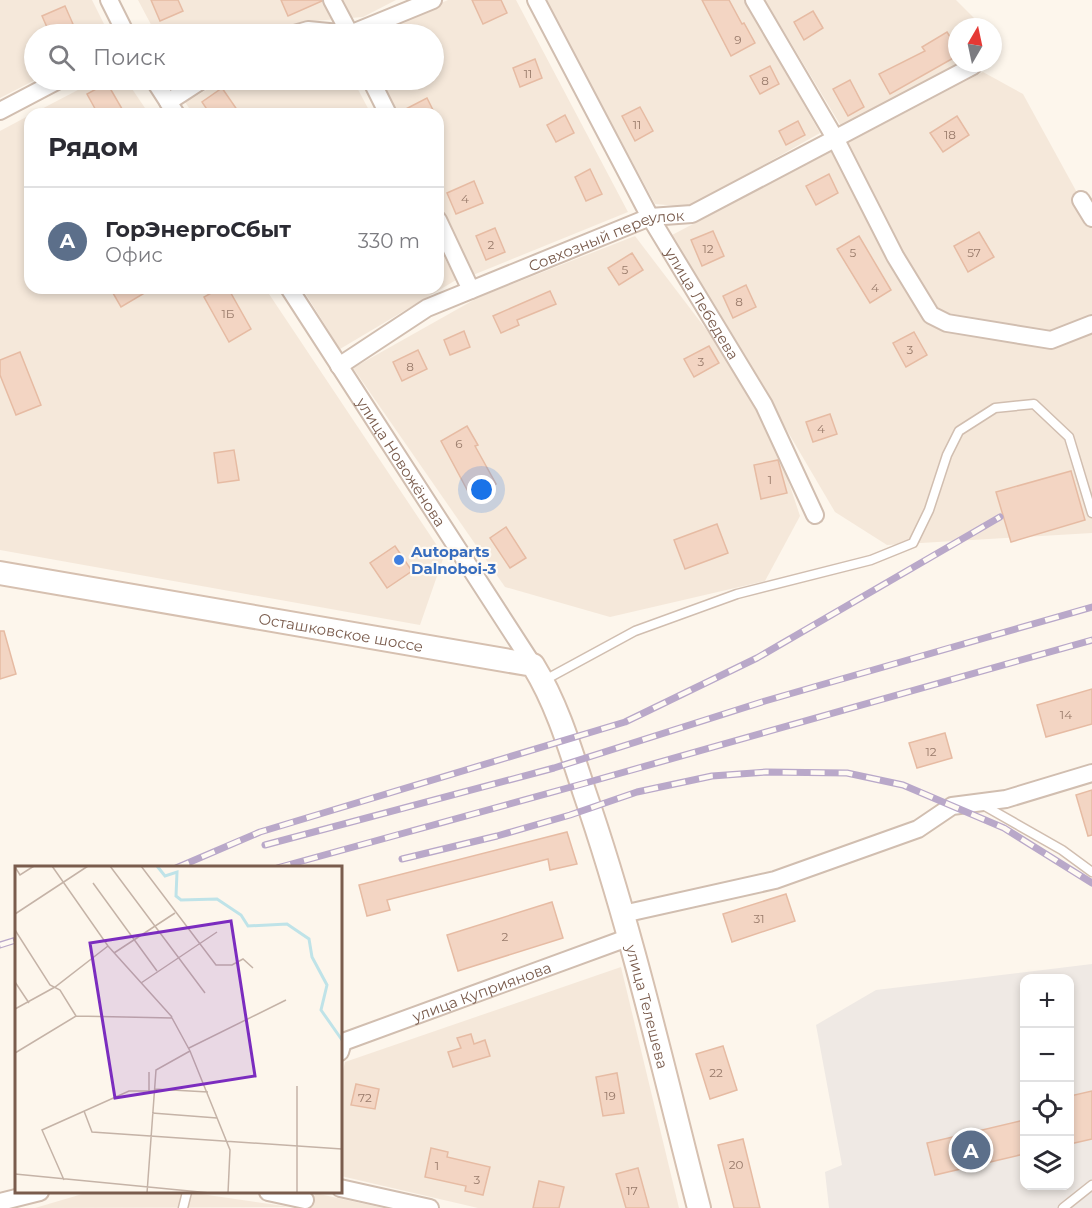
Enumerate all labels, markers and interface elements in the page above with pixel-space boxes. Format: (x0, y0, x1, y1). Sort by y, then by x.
north arrow (948, 18, 1002, 72)
search box (24, 24, 444, 90)
house number: 9 (734, 32, 742, 47)
icon: search (45, 41, 78, 74)
text: Поиск (93, 44, 165, 71)
house number: 11 (524, 66, 532, 81)
house number: 8 (761, 73, 769, 88)
house number: 11 (633, 117, 641, 132)
house number: 18 (944, 127, 956, 142)
text: Рядом (48, 131, 139, 163)
house number: 4 (461, 191, 469, 206)
street label: Совхозный переулок (525, 205, 685, 275)
text: ГорЭнергоСбыт (105, 216, 291, 243)
text: A (60, 229, 75, 253)
text: 330 m (358, 229, 420, 253)
house number: 2 (488, 237, 495, 252)
house number: 12 (702, 241, 714, 256)
text: Офис (105, 243, 163, 267)
street label: улица Лебедева (661, 243, 744, 363)
house number: 5 (850, 245, 857, 260)
house number: 57 (967, 245, 981, 260)
house number: 5 (622, 262, 629, 277)
house number: 4 (871, 280, 879, 295)
house number: 8 (735, 294, 743, 309)
house number: 1Б (221, 306, 235, 321)
house number: 3 (907, 342, 914, 357)
house number: 3 (698, 354, 705, 369)
house number: 8 (406, 359, 414, 374)
street label: улица Новожёнова (352, 393, 450, 530)
house number: 4 (817, 421, 825, 436)
house number: 6 (455, 436, 463, 451)
house number: 1 (768, 472, 772, 487)
your location (467, 475, 496, 504)
place label: Autoparts Dalnoboi-3 (410, 542, 497, 578)
marker: Autoparts Dalnoboi-3 (392, 553, 406, 567)
street label: Осташковское шоссе (257, 608, 425, 655)
house number: 14 (1060, 707, 1072, 722)
house number: 12 (925, 744, 937, 759)
inset map (15, 866, 342, 1193)
house number: 31 (753, 911, 765, 926)
house number: 2 (502, 929, 509, 944)
street label: улица Телешева (622, 941, 673, 1071)
street label: улица Куприянова (408, 957, 554, 1026)
map controls (1020, 974, 1074, 1190)
button: + (1020, 974, 1074, 1028)
button: − (1020, 1028, 1074, 1082)
house number: 22 (709, 1065, 723, 1080)
button: locate (1020, 1082, 1074, 1136)
house number: 19 (604, 1088, 616, 1103)
house number: 72 (358, 1090, 372, 1105)
pin: A (952, 1128, 990, 1172)
button: layers (1020, 1136, 1074, 1190)
house number: 20 (729, 1157, 743, 1172)
house number: 1 (435, 1158, 439, 1173)
house number: 3 (474, 1172, 481, 1187)
house number: 17 (626, 1183, 638, 1198)

